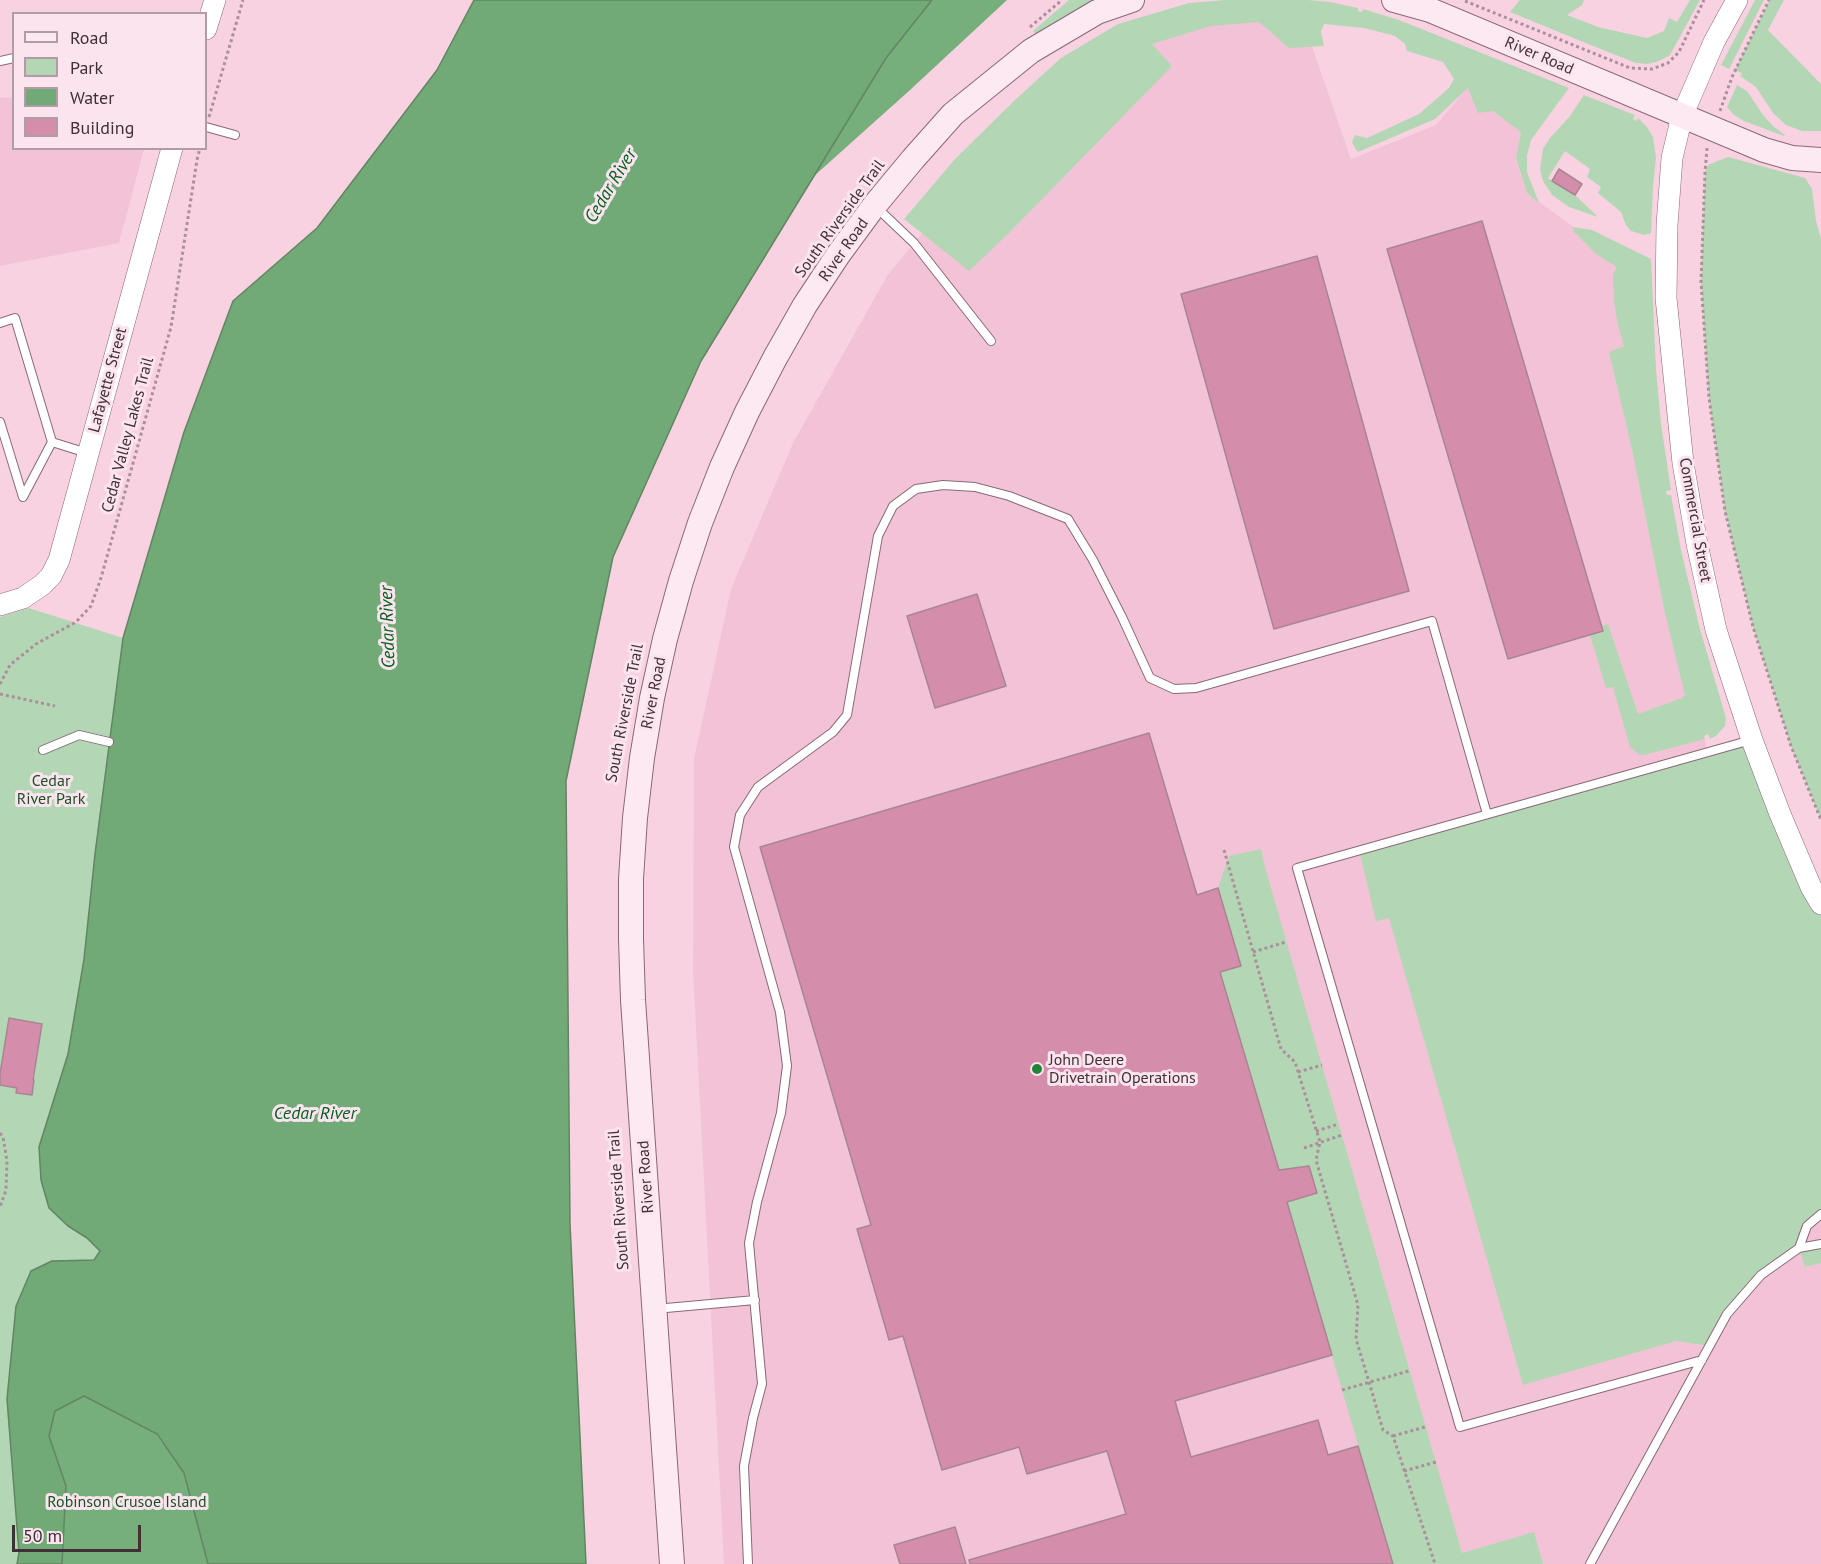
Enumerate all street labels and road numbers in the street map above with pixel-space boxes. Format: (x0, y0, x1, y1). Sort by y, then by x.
street label: River Road (1502, 33, 1576, 79)
street label: South Riverside Trail (791, 156, 889, 282)
street label: River Road (815, 215, 873, 285)
street label: Lafayette Street (85, 325, 131, 435)
street label: Cedar Valley Lakes Trail (98, 355, 158, 515)
street label: Commercial Street (1675, 456, 1715, 584)
street label: South Riverside Trail (602, 642, 648, 784)
street label: River Road (638, 655, 670, 731)
street label: South Riverside Trail (605, 1129, 633, 1271)
street label: River Road (634, 1140, 658, 1214)

